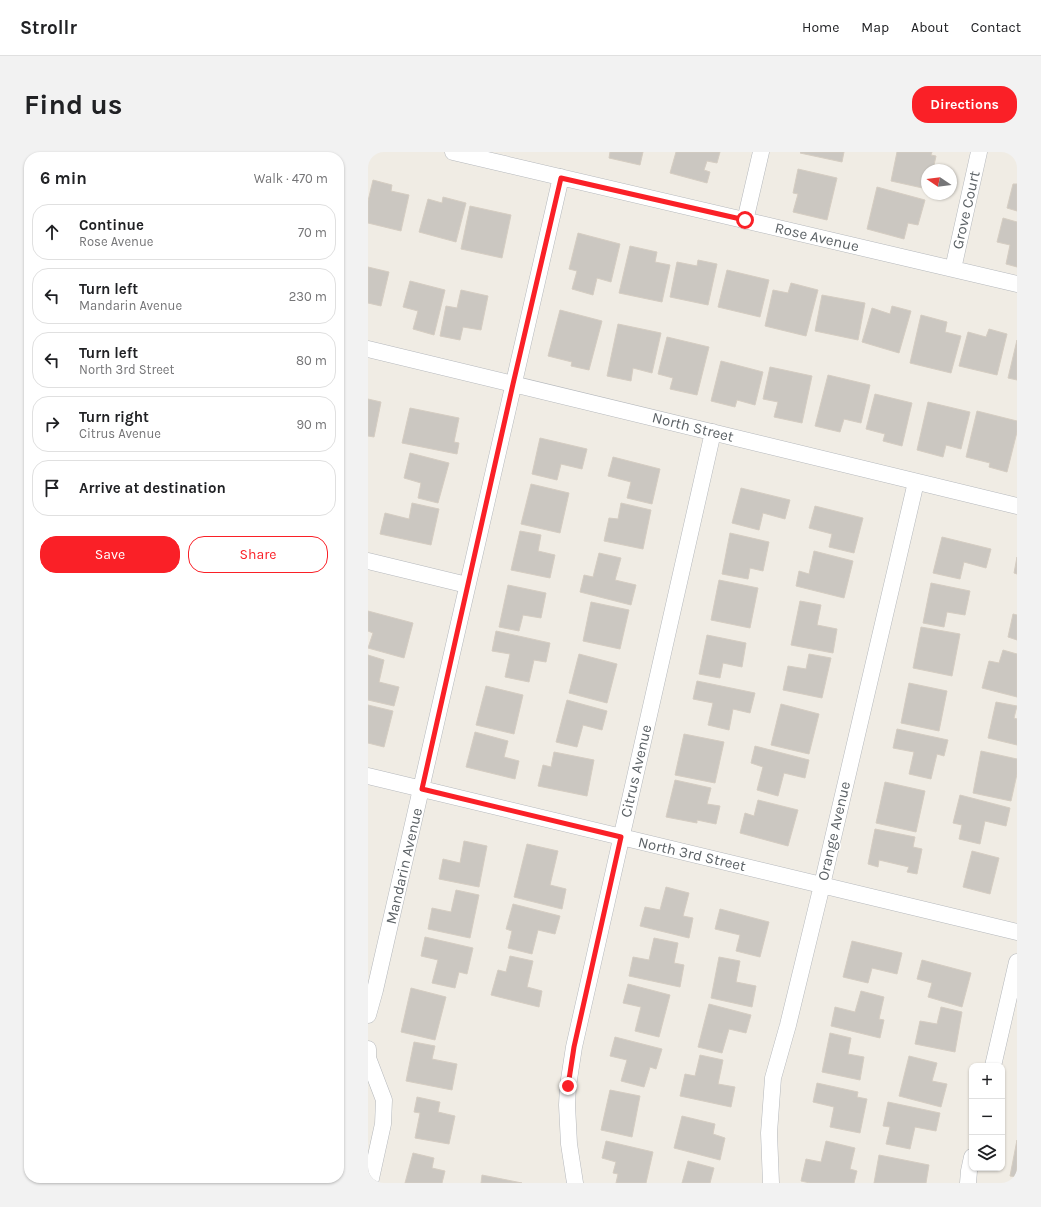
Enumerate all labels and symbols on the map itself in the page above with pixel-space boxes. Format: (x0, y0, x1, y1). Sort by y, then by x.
north arrow (921, 164, 957, 200)
street label: Grove Court (948, 169, 984, 251)
route start (736, 211, 754, 229)
street label: Rose Avenue (773, 219, 861, 255)
street label: North Street (650, 408, 736, 446)
street label: Citrus Avenue (617, 723, 655, 819)
street label: Orange Avenue (814, 780, 854, 882)
street label: Mandarin Avenue (382, 806, 426, 926)
street label: North 3rd Street (636, 833, 748, 875)
route end (559, 1077, 577, 1095)

